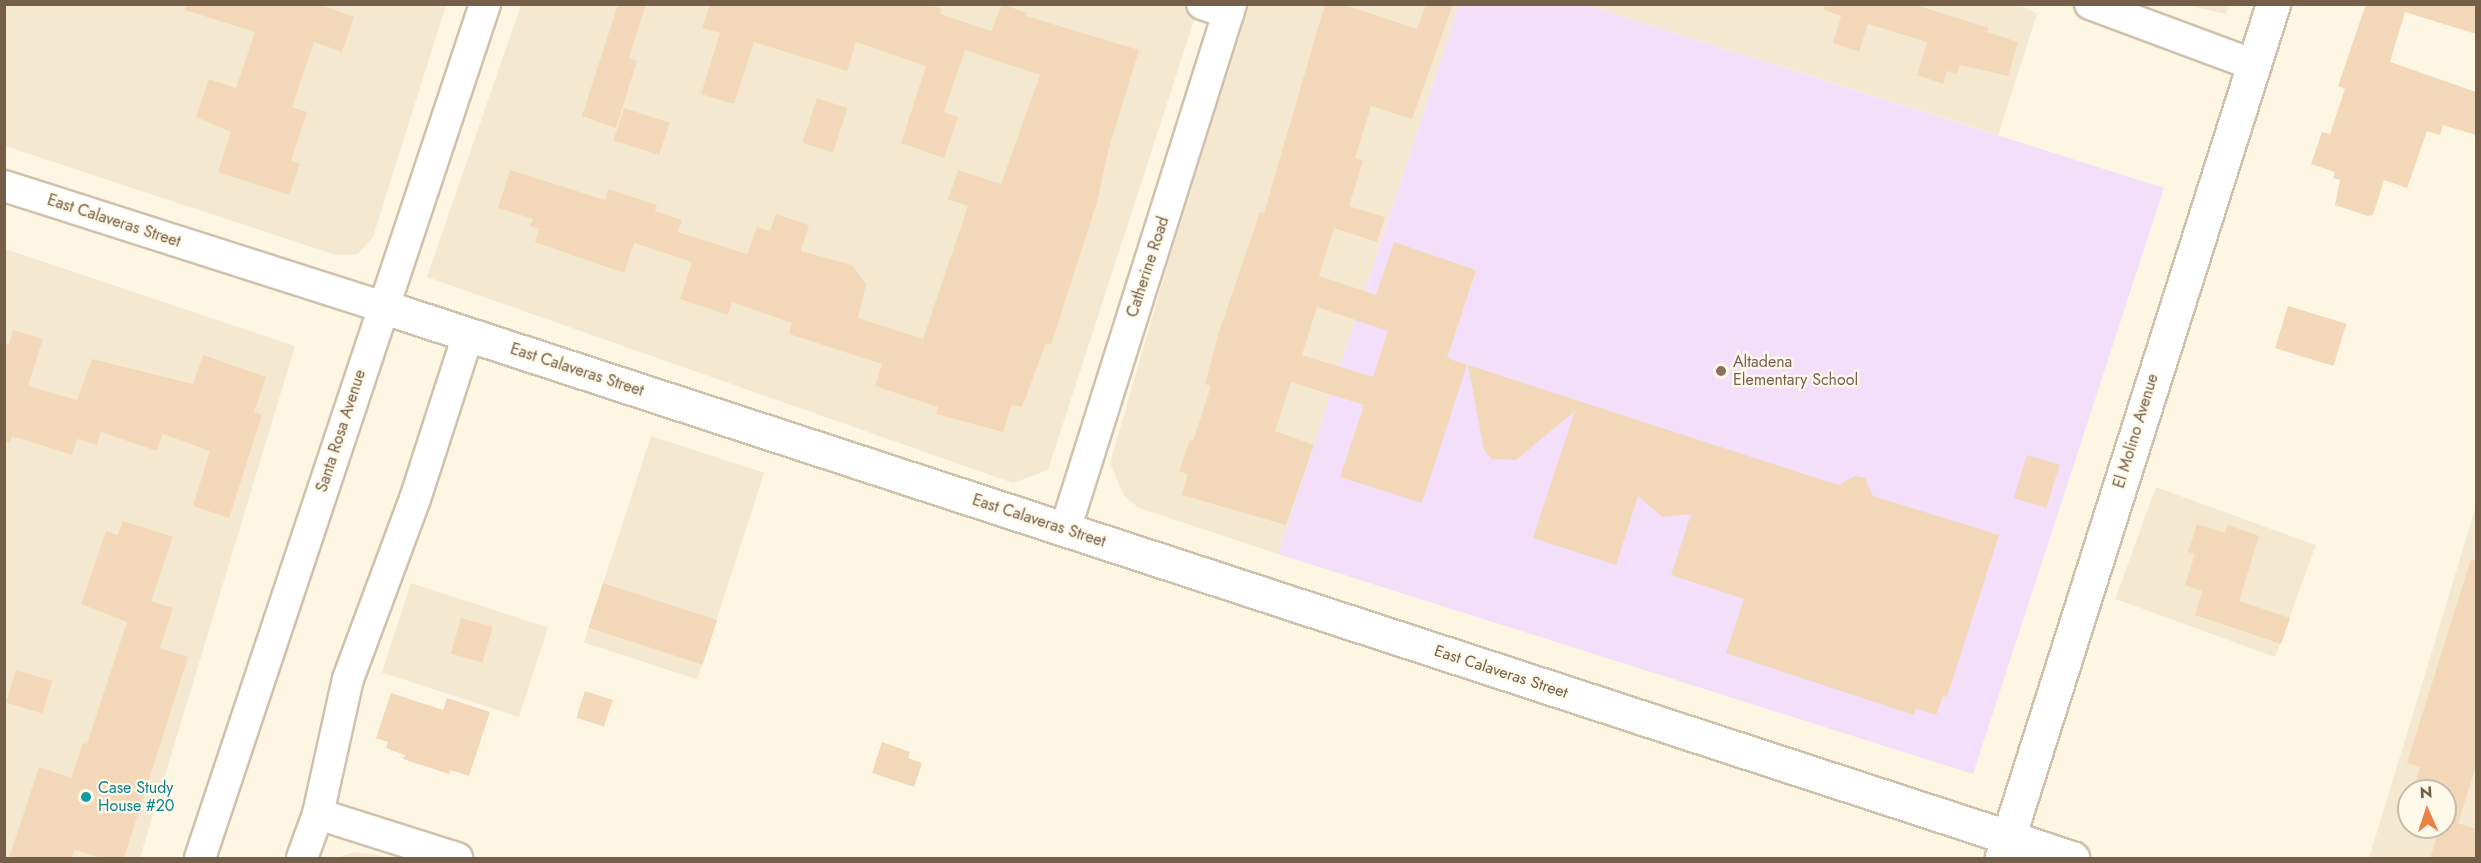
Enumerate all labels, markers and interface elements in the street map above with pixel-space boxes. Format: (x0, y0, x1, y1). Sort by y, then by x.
street label: East Calaveras Street (45, 190, 183, 252)
street label: Catherine Road (1123, 214, 1173, 320)
street label: East Calaveras Street (508, 339, 646, 401)
place label: Altadena Elementary School (1733, 352, 1858, 390)
marker: Altadena Elementary School (1714, 364, 1728, 378)
street label: Santa Rosa Avenue (312, 367, 370, 495)
street label: El Molino Avenue (2109, 371, 2163, 491)
street label: East Calaveras Street (970, 490, 1108, 552)
street label: East Calaveras Street (1432, 641, 1570, 703)
place label: Case Study House #20 (98, 778, 174, 816)
north arrow (2397, 779, 2457, 839)
text: N (2419, 781, 2433, 804)
marker: Case Study House #20 (79, 790, 93, 804)

